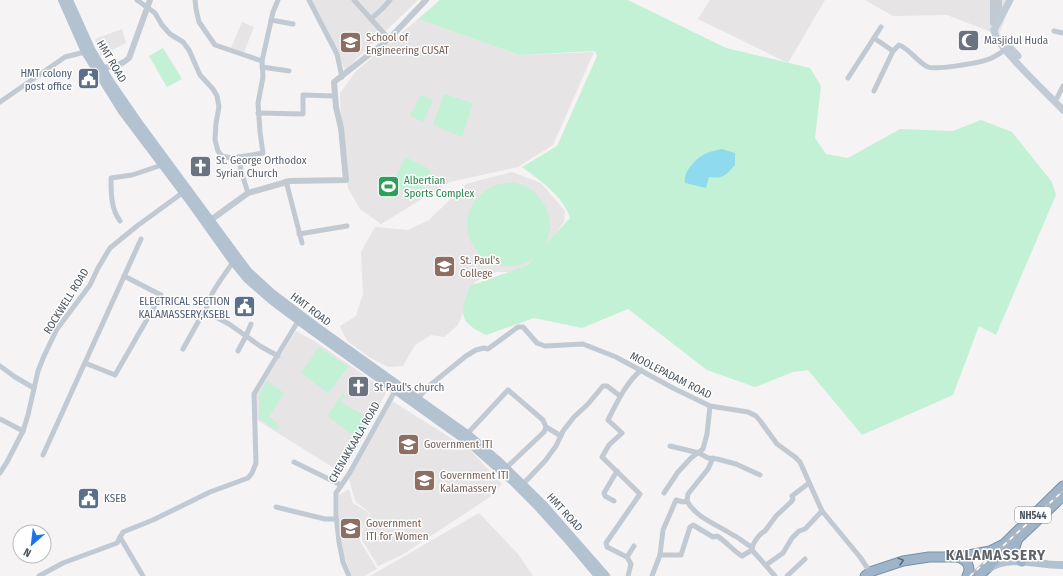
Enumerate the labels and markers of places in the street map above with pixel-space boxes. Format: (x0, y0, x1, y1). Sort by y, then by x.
mosque icon: Masjidul Huda (955, 27, 981, 53)
school or university icon: School of Engineering CUSAT (338, 30, 364, 56)
place label: School of Engineering CUSAT (366, 31, 450, 57)
place label: Masjidul Huda (984, 34, 1048, 47)
public building icon: HMT colony post office (75, 66, 101, 92)
place label: HMT colony post office (20, 67, 72, 93)
church icon: St. George Orthodox Syrian Church (187, 153, 213, 179)
place label: St. George Orthodox Syrian Church (216, 154, 307, 180)
sports icon: Albertian Sports Complex (375, 173, 401, 199)
place label: Albertian Sports Complex (404, 174, 474, 200)
school or university icon: St. Paul's College (431, 253, 457, 279)
place label: St. Paul's College (460, 254, 500, 280)
public building icon: ELECTRICAL SECTION KALAMASSERY,KSEBL (232, 294, 258, 320)
place label: ELECTRICAL SECTION KALAMASSERY,KSEBL (138, 295, 230, 321)
church icon: St Paul's church (345, 374, 371, 400)
place label: St Paul's church (374, 381, 444, 394)
school or university icon: Government ITI (396, 431, 422, 457)
place label: Government ITI (424, 438, 493, 451)
school or university icon: Government ITI Kalamassery (412, 468, 438, 494)
place label: Government ITI Kalamassery (440, 469, 509, 495)
public building icon: KSEB (75, 485, 101, 511)
place label: KSEB (104, 492, 126, 505)
school or university icon: Government ITI for Women (338, 516, 364, 542)
place label: Government ITI for Women (366, 517, 429, 543)

